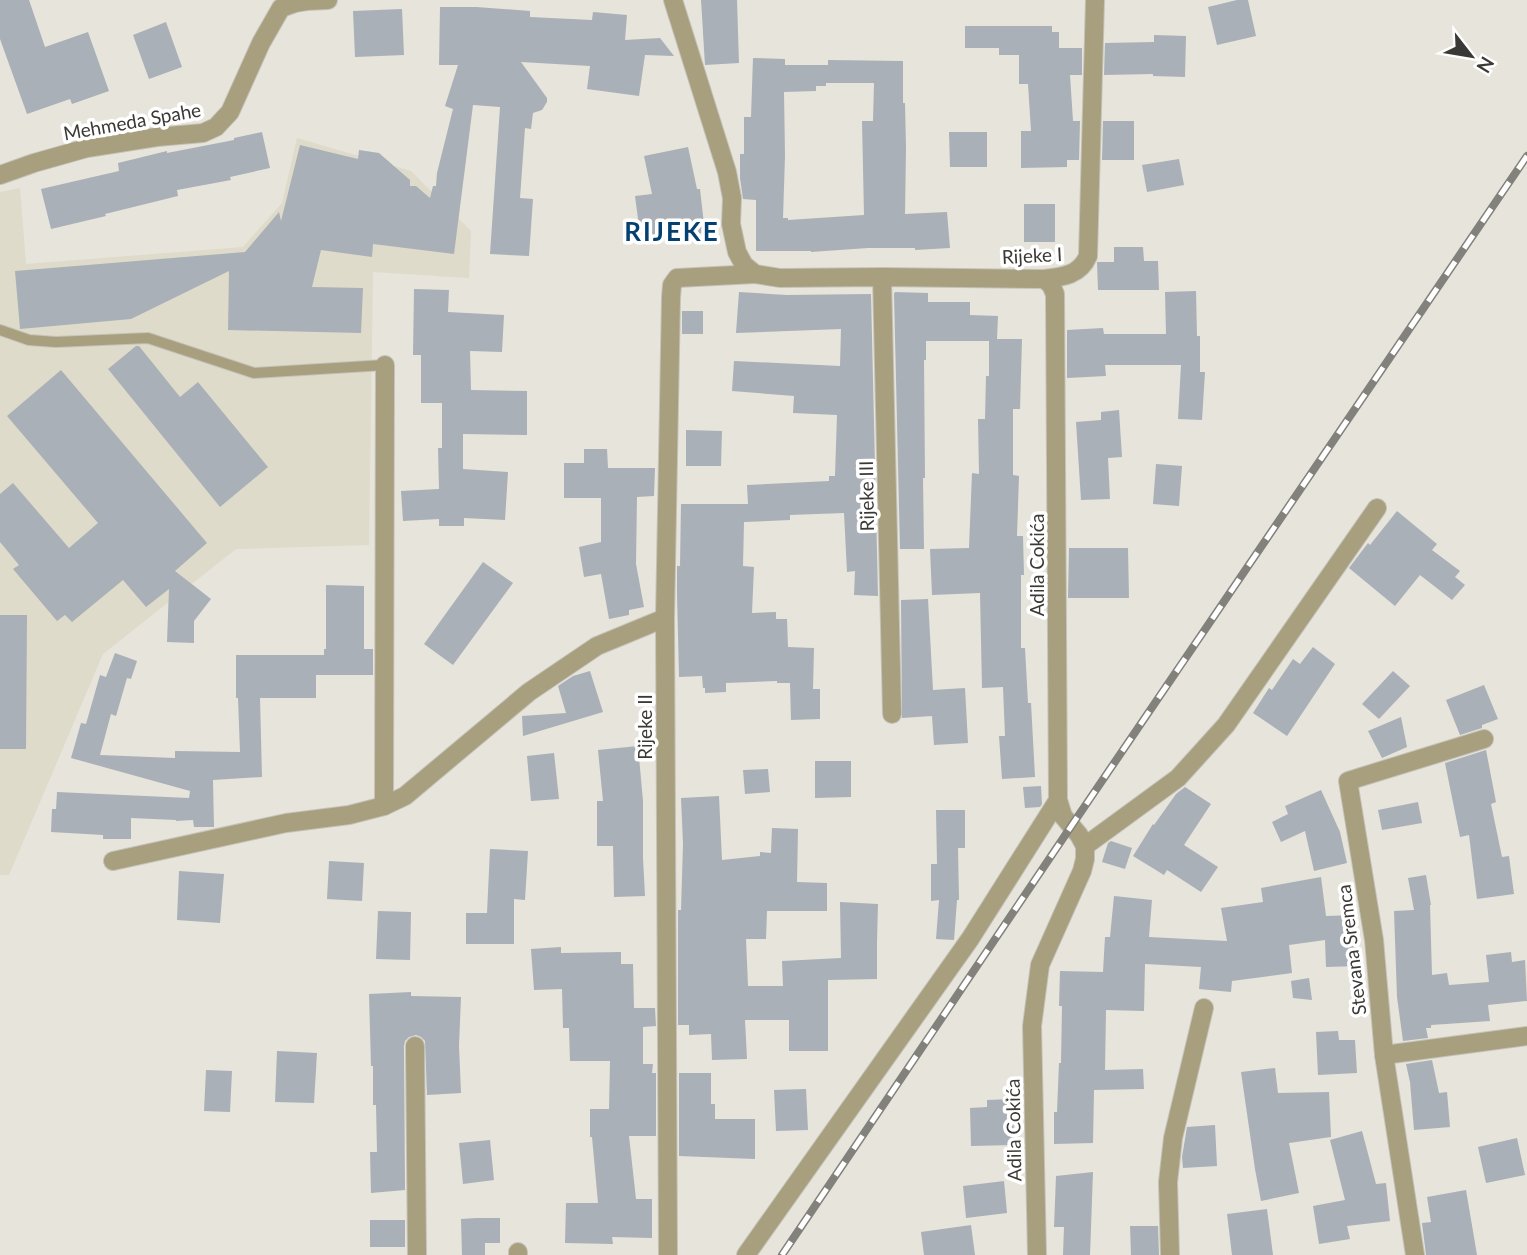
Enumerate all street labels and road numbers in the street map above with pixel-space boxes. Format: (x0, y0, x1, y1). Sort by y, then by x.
street label: Mehmeda Spahe (61, 98, 203, 144)
street label: Rijeke I (1001, 242, 1063, 268)
street label: Rijeke III (854, 460, 878, 532)
street label: Adila Cokića (1025, 514, 1048, 616)
street label: Rijeke II (633, 694, 656, 760)
street label: Stevana Sremca (1332, 883, 1370, 1017)
street label: Adila Cokića (1001, 1078, 1025, 1182)

